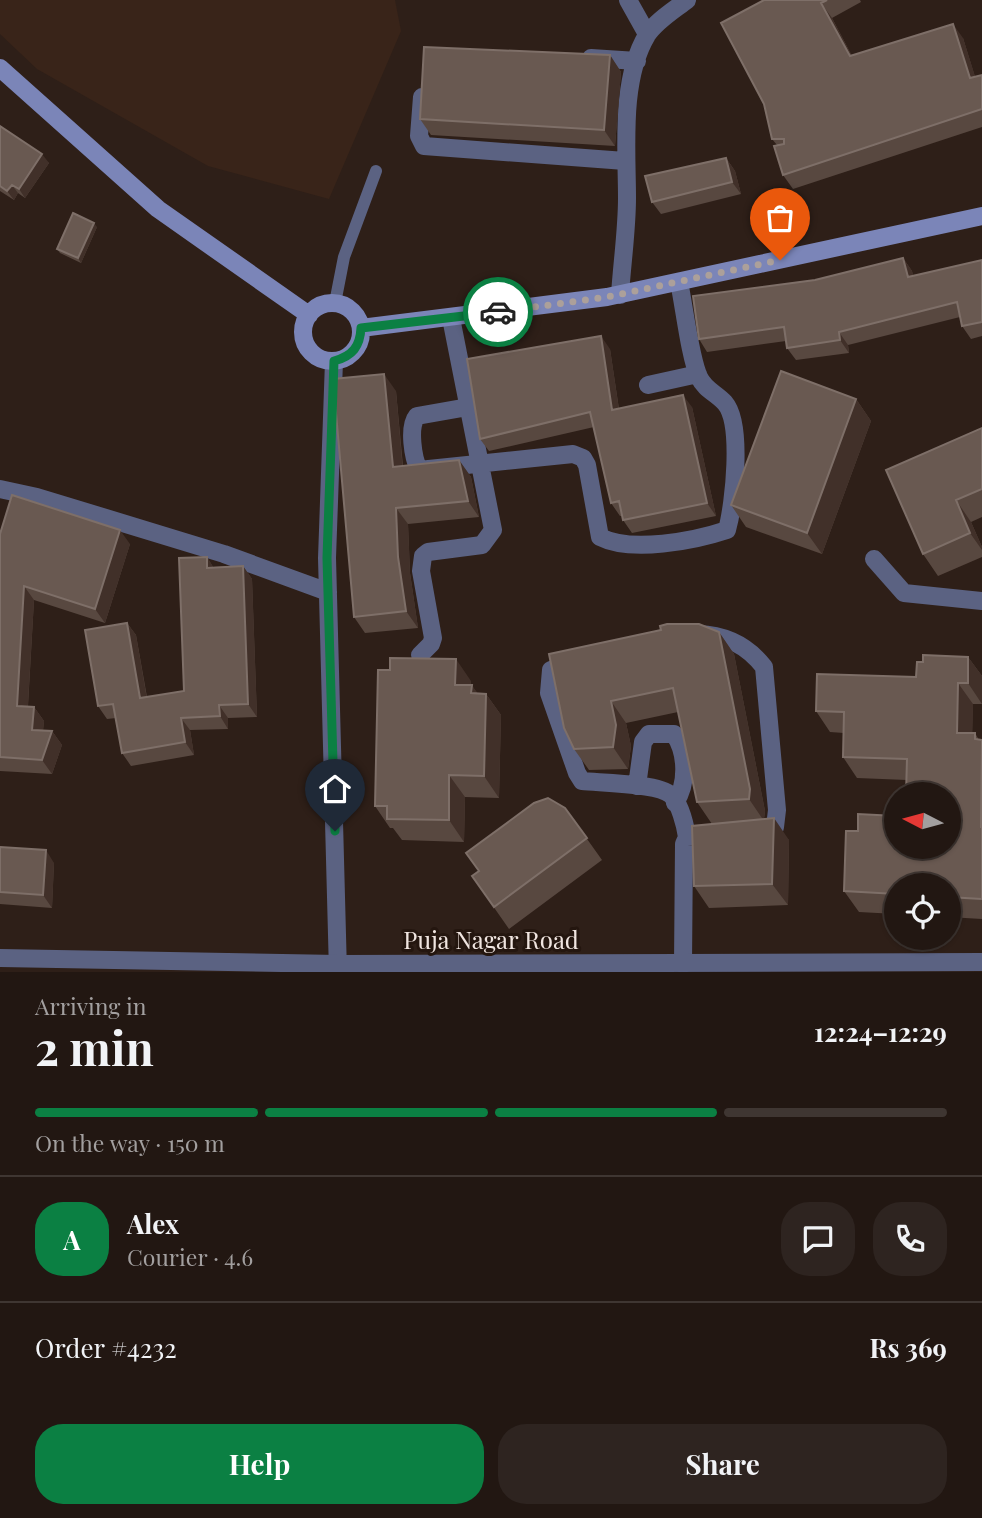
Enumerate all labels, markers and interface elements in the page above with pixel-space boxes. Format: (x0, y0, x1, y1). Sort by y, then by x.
pin (750, 188, 810, 260)
icon: bag (761, 199, 799, 237)
courier (463, 277, 533, 347)
icon: car (479, 293, 517, 331)
pin (305, 759, 365, 831)
icon: home (316, 770, 354, 808)
north arrow (884, 782, 961, 859)
map controls (884, 782, 961, 950)
button: locate (884, 873, 961, 950)
street label: Puja Nagar Road (403, 923, 579, 955)
text: Arriving in (35, 990, 147, 1021)
text: 12:24–12:29 (814, 1014, 947, 1049)
text: 2 min (35, 1016, 154, 1078)
text: On the way · 150 m (35, 1127, 225, 1158)
button: chat (781, 1202, 855, 1276)
button: phone (873, 1202, 947, 1276)
text: Alex (127, 1206, 179, 1241)
text: A (63, 1222, 81, 1257)
text: Courier · 4.6 (127, 1241, 253, 1272)
text: Order #4232 (35, 1330, 177, 1365)
text: Rs 369 (869, 1330, 947, 1365)
button: Help (35, 1424, 484, 1504)
button: Share (498, 1424, 947, 1504)

